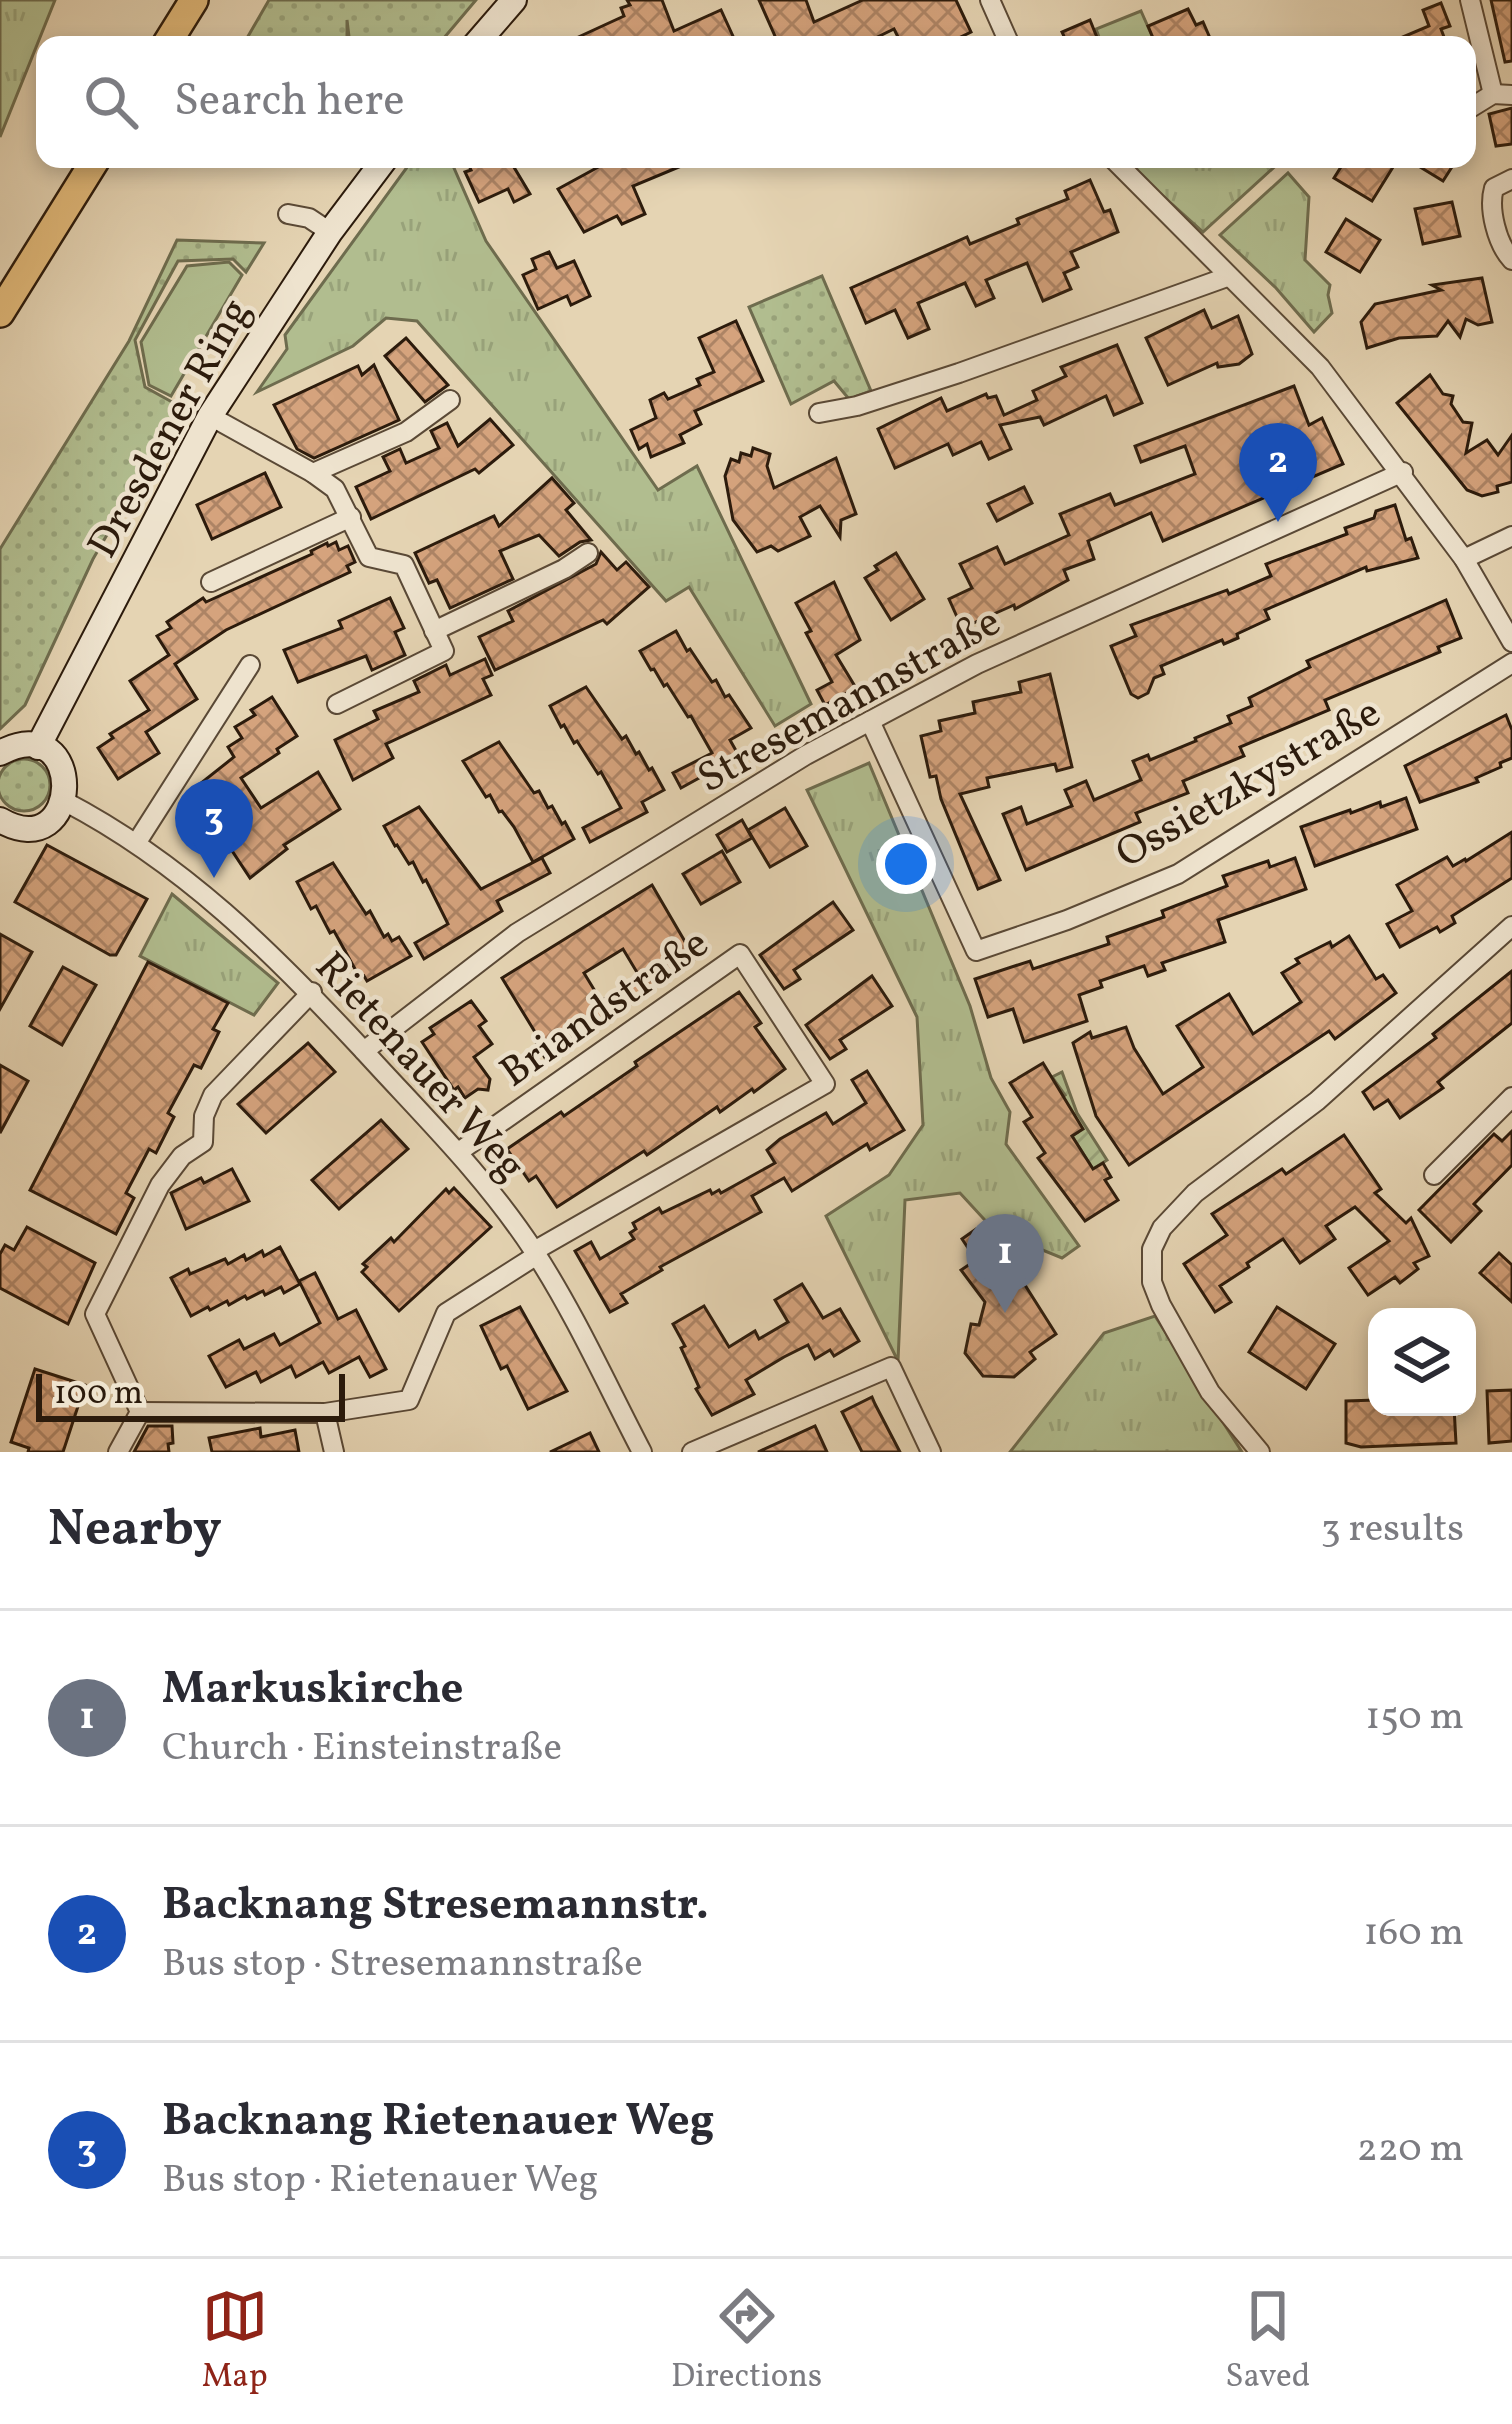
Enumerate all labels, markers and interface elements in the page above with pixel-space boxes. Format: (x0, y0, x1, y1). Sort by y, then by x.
search box (36, 36, 1476, 168)
icon: search (78, 69, 144, 135)
text: Search here (174, 71, 405, 134)
street label: Dresdener Ring (75, 289, 267, 570)
pin: 2 (1239, 423, 1317, 522)
street label: Stresemannstraße (688, 594, 1012, 810)
street label: Ossietzkystraße (1106, 685, 1393, 885)
pin: 3 (175, 779, 253, 878)
your location (876, 834, 936, 894)
street label: Briandstraße (489, 916, 722, 1103)
street label: Rietenauer Weg (300, 941, 538, 1195)
pin: 1 (966, 1214, 1044, 1313)
map controls (1368, 1308, 1476, 1416)
button: layers (1368, 1308, 1476, 1416)
scale bar (36, 1368, 345, 1421)
text: 100 m (54, 1372, 143, 1418)
text: Nearby (48, 1495, 222, 1566)
text: 3 results (1321, 1503, 1464, 1557)
text: Markuskirche (162, 1659, 464, 1722)
text: 1 (79, 1691, 95, 1745)
text: 150 m (1365, 1691, 1464, 1745)
text: Church · Einsteinstraße (162, 1722, 562, 1776)
text: Backnang Stresemannstr. (162, 1875, 709, 1938)
text: 2 (77, 1907, 97, 1961)
text: 160 m (1363, 1907, 1464, 1961)
text: Bus stop · Stresemannstraße (162, 1938, 643, 1992)
text: Backnang Rietenauer Weg (162, 2091, 714, 2154)
text: 3 (77, 2123, 97, 2177)
text: 220 m (1357, 2123, 1464, 2177)
text: Bus stop · Rietenauer Weg (162, 2154, 598, 2208)
tab: Map (202, 2283, 268, 2401)
tab: Directions (671, 2283, 822, 2401)
tab: Saved (1225, 2283, 1310, 2401)

